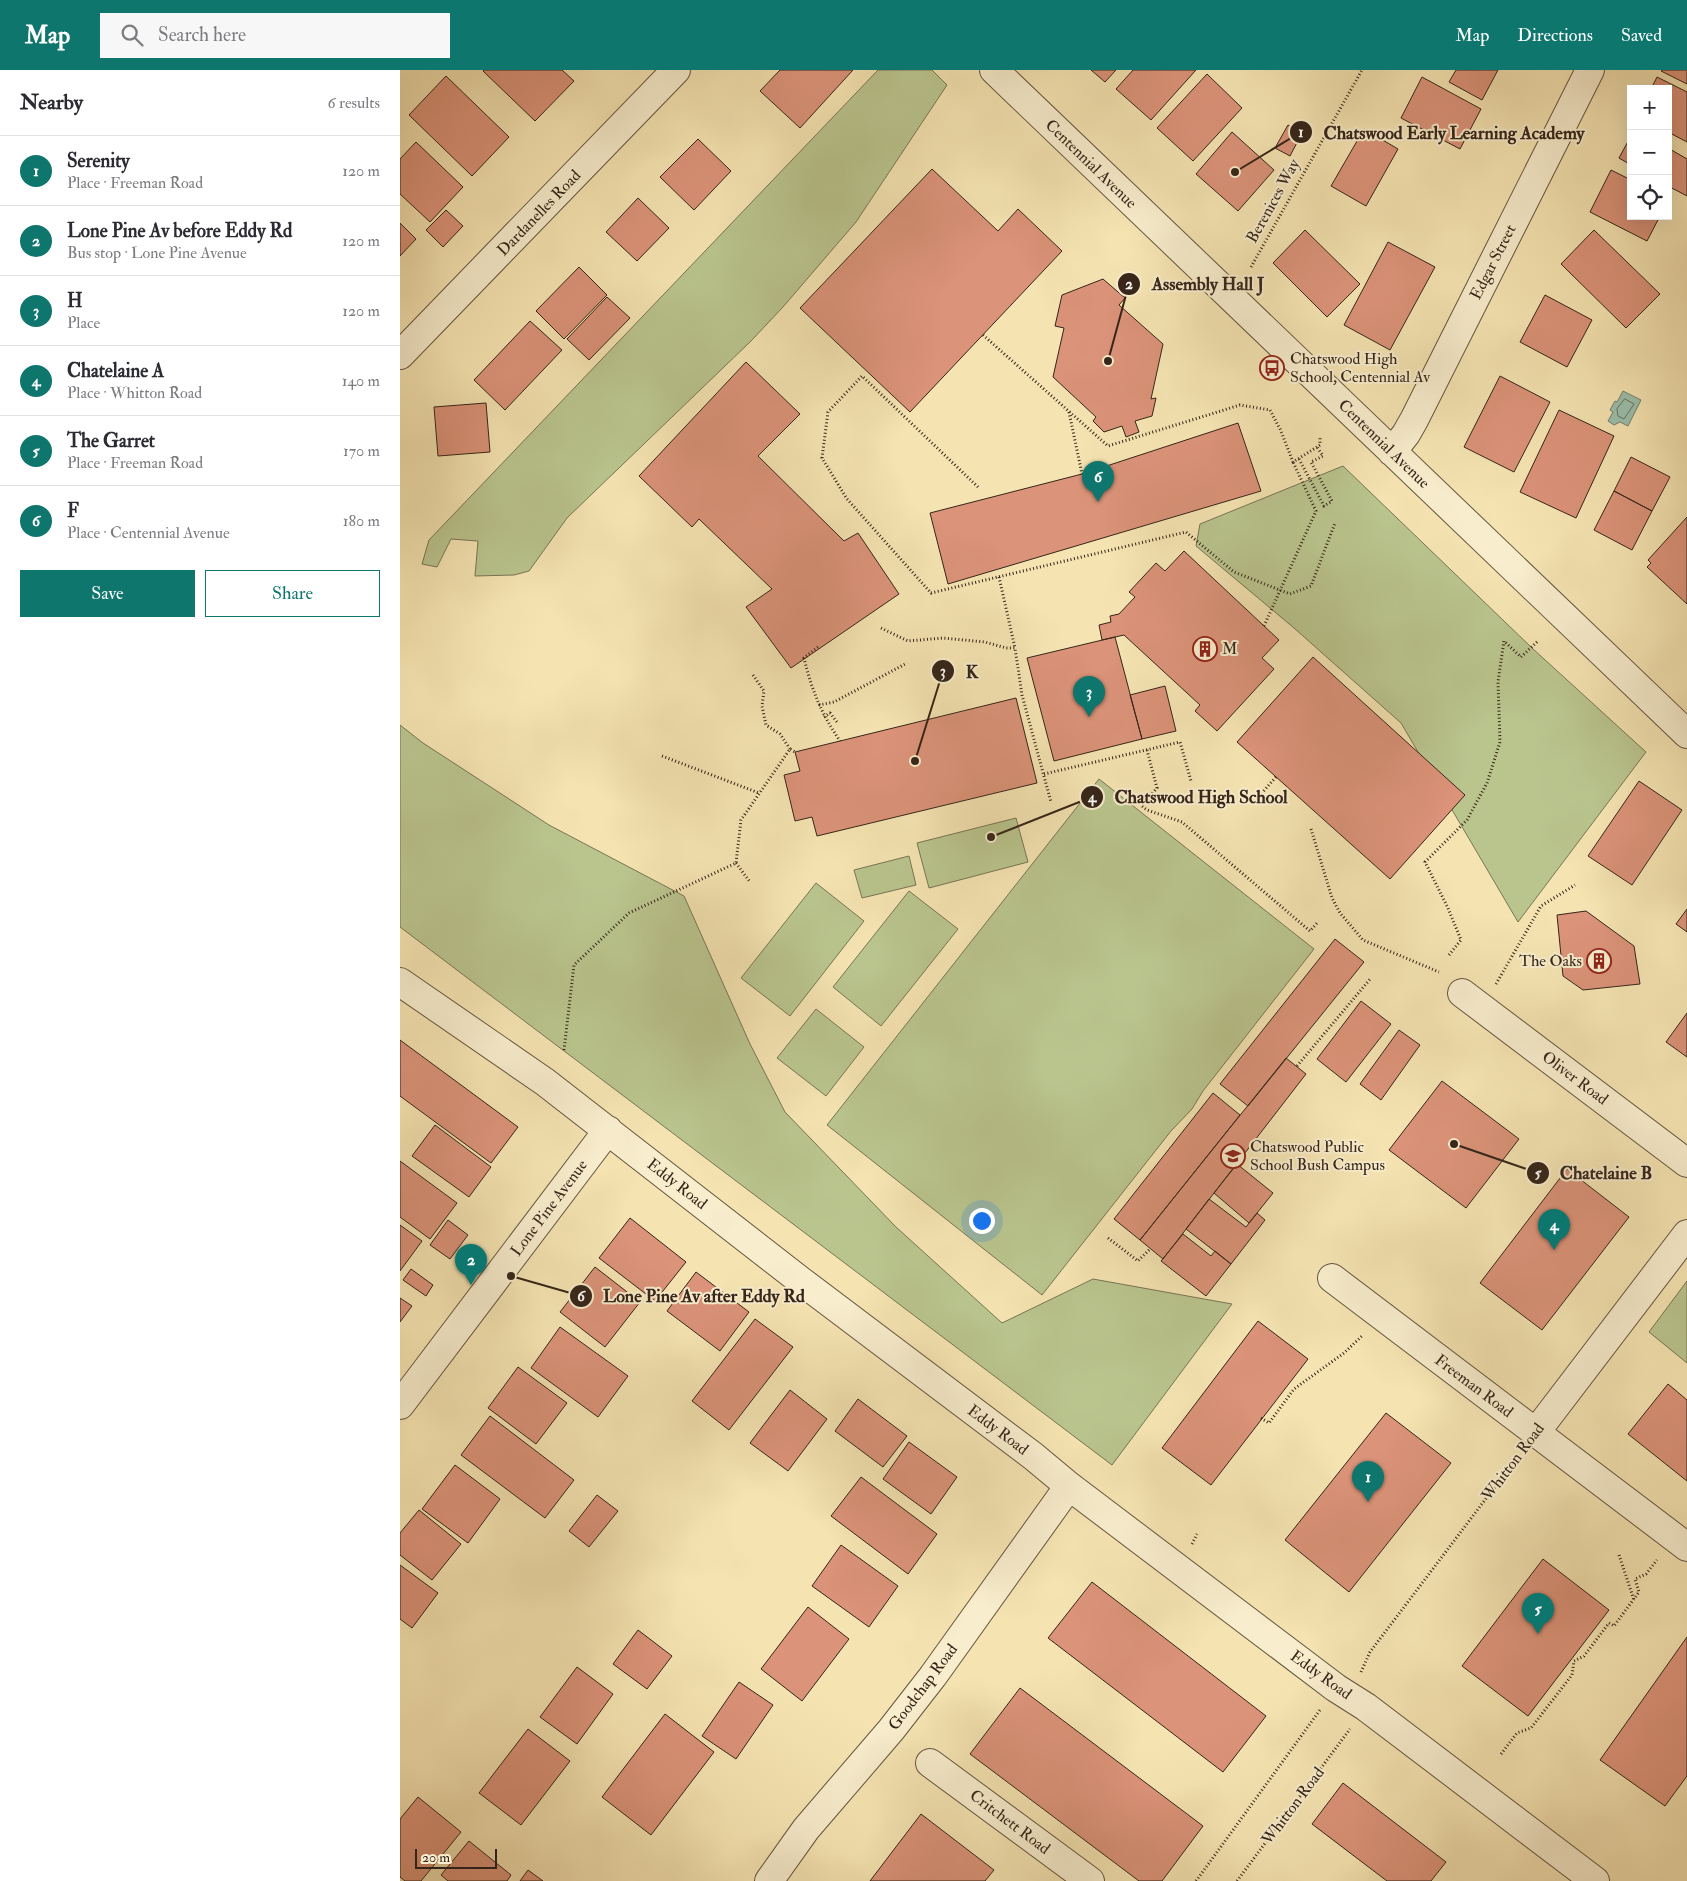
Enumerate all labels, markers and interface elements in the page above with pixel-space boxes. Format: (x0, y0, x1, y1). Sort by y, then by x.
search box (100, 13, 450, 58)
text: Map (25, 20, 70, 51)
icon: search (118, 21, 146, 49)
text: Search here (158, 23, 246, 47)
text: Map (1456, 24, 1489, 47)
text: Directions (1517, 24, 1593, 47)
text: Saved (1621, 24, 1662, 47)
map controls (1627, 85, 1672, 220)
button: + (1627, 85, 1672, 130)
text: Nearby (20, 89, 83, 116)
text: 6 results (328, 93, 380, 113)
street label: Centennial Avenue (1041, 115, 1141, 213)
callout: Chatswood Early Learning Academy (1289, 116, 1595, 149)
text: Chatswood Early Learning Academy (1324, 122, 1586, 145)
text: 1 (1298, 123, 1304, 142)
button: − (1627, 130, 1672, 175)
text: Serenity (67, 149, 130, 173)
street label: Berenices Way (1242, 155, 1305, 246)
text: 1 (33, 161, 39, 181)
text: 120 m (342, 161, 380, 181)
street label: Dardanelles Road (493, 166, 585, 260)
text: Place · Freeman Road (67, 173, 203, 193)
button: locate (1627, 175, 1672, 220)
text: Lone Pine Av before Eddy Rd (67, 219, 292, 243)
street label: Edgar Street (1466, 221, 1520, 303)
text: 2 (32, 231, 40, 251)
text: 120 m (342, 231, 380, 251)
text: Bus stop · Lone Pine Avenue (67, 243, 247, 263)
callout: Assembly Hall J (1116, 267, 1274, 300)
text: Assembly Hall J (1151, 273, 1265, 296)
text: 2 (1125, 275, 1133, 294)
text: H (67, 289, 83, 313)
text: 3 (33, 301, 39, 321)
text: 120 m (342, 301, 380, 321)
text: Place (67, 313, 100, 333)
place label: Chatswood High School, Centennial Av (1290, 349, 1431, 387)
bus stop icon: Chatswood High School, Centennial Av (1259, 355, 1285, 381)
text: Chatelaine A (67, 359, 164, 383)
text: 4 (32, 371, 40, 391)
text: 140 m (342, 371, 380, 391)
text: Place · Whitton Road (67, 383, 202, 403)
street label: Centennial Avenue (1334, 395, 1434, 493)
text: The Garret (67, 429, 155, 453)
text: 5 (32, 441, 40, 461)
text: 170 m (343, 441, 380, 461)
text: Place · Freeman Road (67, 453, 203, 473)
pin: 6 (1082, 461, 1114, 502)
text: F (67, 499, 79, 523)
text: 6 (32, 511, 40, 531)
text: 180 m (343, 511, 380, 531)
text: Place · Centennial Avenue (67, 523, 230, 543)
button: Save (20, 570, 195, 617)
button: Share (205, 570, 380, 617)
building icon: M (1192, 636, 1218, 662)
place label: M (1222, 639, 1237, 659)
callout: K (930, 655, 988, 688)
text: K (966, 661, 980, 684)
text: 3 (940, 662, 946, 681)
pin: 3 (1073, 676, 1105, 717)
callout: Chatswood High School (1080, 781, 1298, 814)
text: Chatswood High School (1114, 786, 1288, 809)
text: 4 (1087, 788, 1097, 807)
building icon: The Oaks (1586, 948, 1612, 974)
place label: The Oaks (1519, 951, 1582, 971)
street label: Oliver Road (1538, 1047, 1612, 1109)
place label: Chatswood Public School Bush Campus (1250, 1137, 1385, 1176)
school or university icon: Chatswood Public School Bush Campus (1220, 1143, 1246, 1169)
street label: Eddy Road (643, 1154, 711, 1214)
street label: Lone Pine Avenue (506, 1155, 592, 1260)
callout: Chatelaine B (1525, 1156, 1663, 1189)
text: Chatelaine B (1560, 1162, 1652, 1185)
text: 5 (1535, 1164, 1542, 1183)
your location (969, 1208, 995, 1234)
pin: 4 (1538, 1209, 1570, 1250)
pin: 2 (455, 1244, 487, 1285)
callout: Lone Pine Av after Eddy Rd (568, 1279, 815, 1312)
text: Lone Pine Av after Eddy Rd (603, 1285, 805, 1308)
text: 6 (577, 1287, 586, 1306)
street label: Freeman Road (1431, 1350, 1517, 1422)
street label: Eddy Road (964, 1401, 1033, 1459)
street label: Whitton Road (1477, 1419, 1549, 1506)
pin: 1 (1352, 1461, 1384, 1502)
pin: 5 (1522, 1593, 1554, 1634)
street label: Goodchap Road (884, 1640, 963, 1735)
street label: Eddy Road (1286, 1646, 1356, 1704)
street label: Whitton Road (1257, 1763, 1329, 1850)
street label: Critchett Road (966, 1785, 1054, 1859)
scale bar (415, 1846, 498, 1869)
text: 20 m (422, 1849, 450, 1866)

